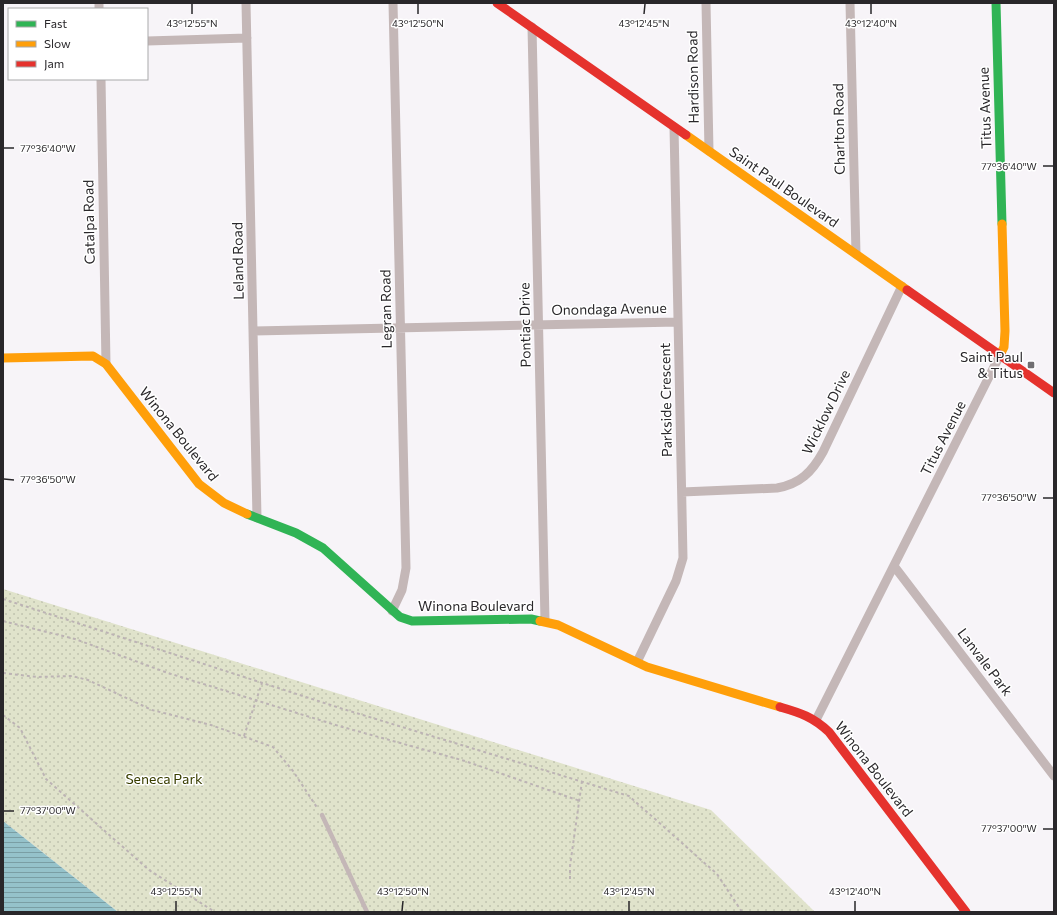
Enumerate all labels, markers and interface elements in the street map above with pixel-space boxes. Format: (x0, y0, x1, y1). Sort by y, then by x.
legend (8, 8, 148, 80)
text: Fast (44, 16, 67, 30)
text: 43°12'55"N (167, 17, 217, 29)
text: 43°12'50"N (392, 17, 444, 29)
text: 43°12'45"N (618, 17, 670, 29)
text: 43°12'40"N (845, 17, 897, 29)
street label: Hardison Road (683, 30, 702, 124)
text: Slow (44, 36, 71, 50)
text: Jam (44, 56, 64, 71)
street label: Titus Avenue (975, 67, 994, 149)
street label: Charlton Road (829, 83, 848, 175)
text: 77°36'40"W (20, 142, 76, 154)
street label: Saint Paul Boulevard (726, 142, 842, 231)
text: 77°36'40"W (981, 160, 1037, 172)
street label: Catalpa Road (79, 180, 98, 264)
street label: Leland Road (228, 222, 247, 300)
street label: Legran Road (376, 269, 395, 349)
street label: Pontiac Drive (515, 282, 534, 368)
street label: Onondaga Avenue (551, 299, 667, 318)
street label: Parkside Crescent (656, 343, 675, 457)
place label: Saint Paul & Titus (960, 348, 1023, 381)
marker: Saint Paul & Titus (1026, 360, 1036, 370)
street label: Wicklow Drive (798, 367, 853, 457)
street label: Winona Boulevard (136, 383, 223, 484)
street label: Titus Avenue (916, 397, 969, 478)
text: 77°36'50"W (20, 473, 76, 485)
text: 77°36'50"W (981, 491, 1037, 503)
street label: Winona Boulevard (418, 597, 534, 614)
street label: Lanvale Park (954, 624, 1017, 699)
street label: Winona Boulevard (832, 718, 917, 820)
park label: Seneca Park (125, 770, 203, 787)
text: 77°37'00"W (20, 804, 76, 816)
text: 77°37'00"W (981, 822, 1037, 834)
text: 43°12'55"N (151, 885, 201, 897)
text: 43°12'50"N (377, 885, 429, 897)
text: 43°12'45"N (603, 885, 655, 897)
text: 43°12'40"N (829, 885, 881, 897)

